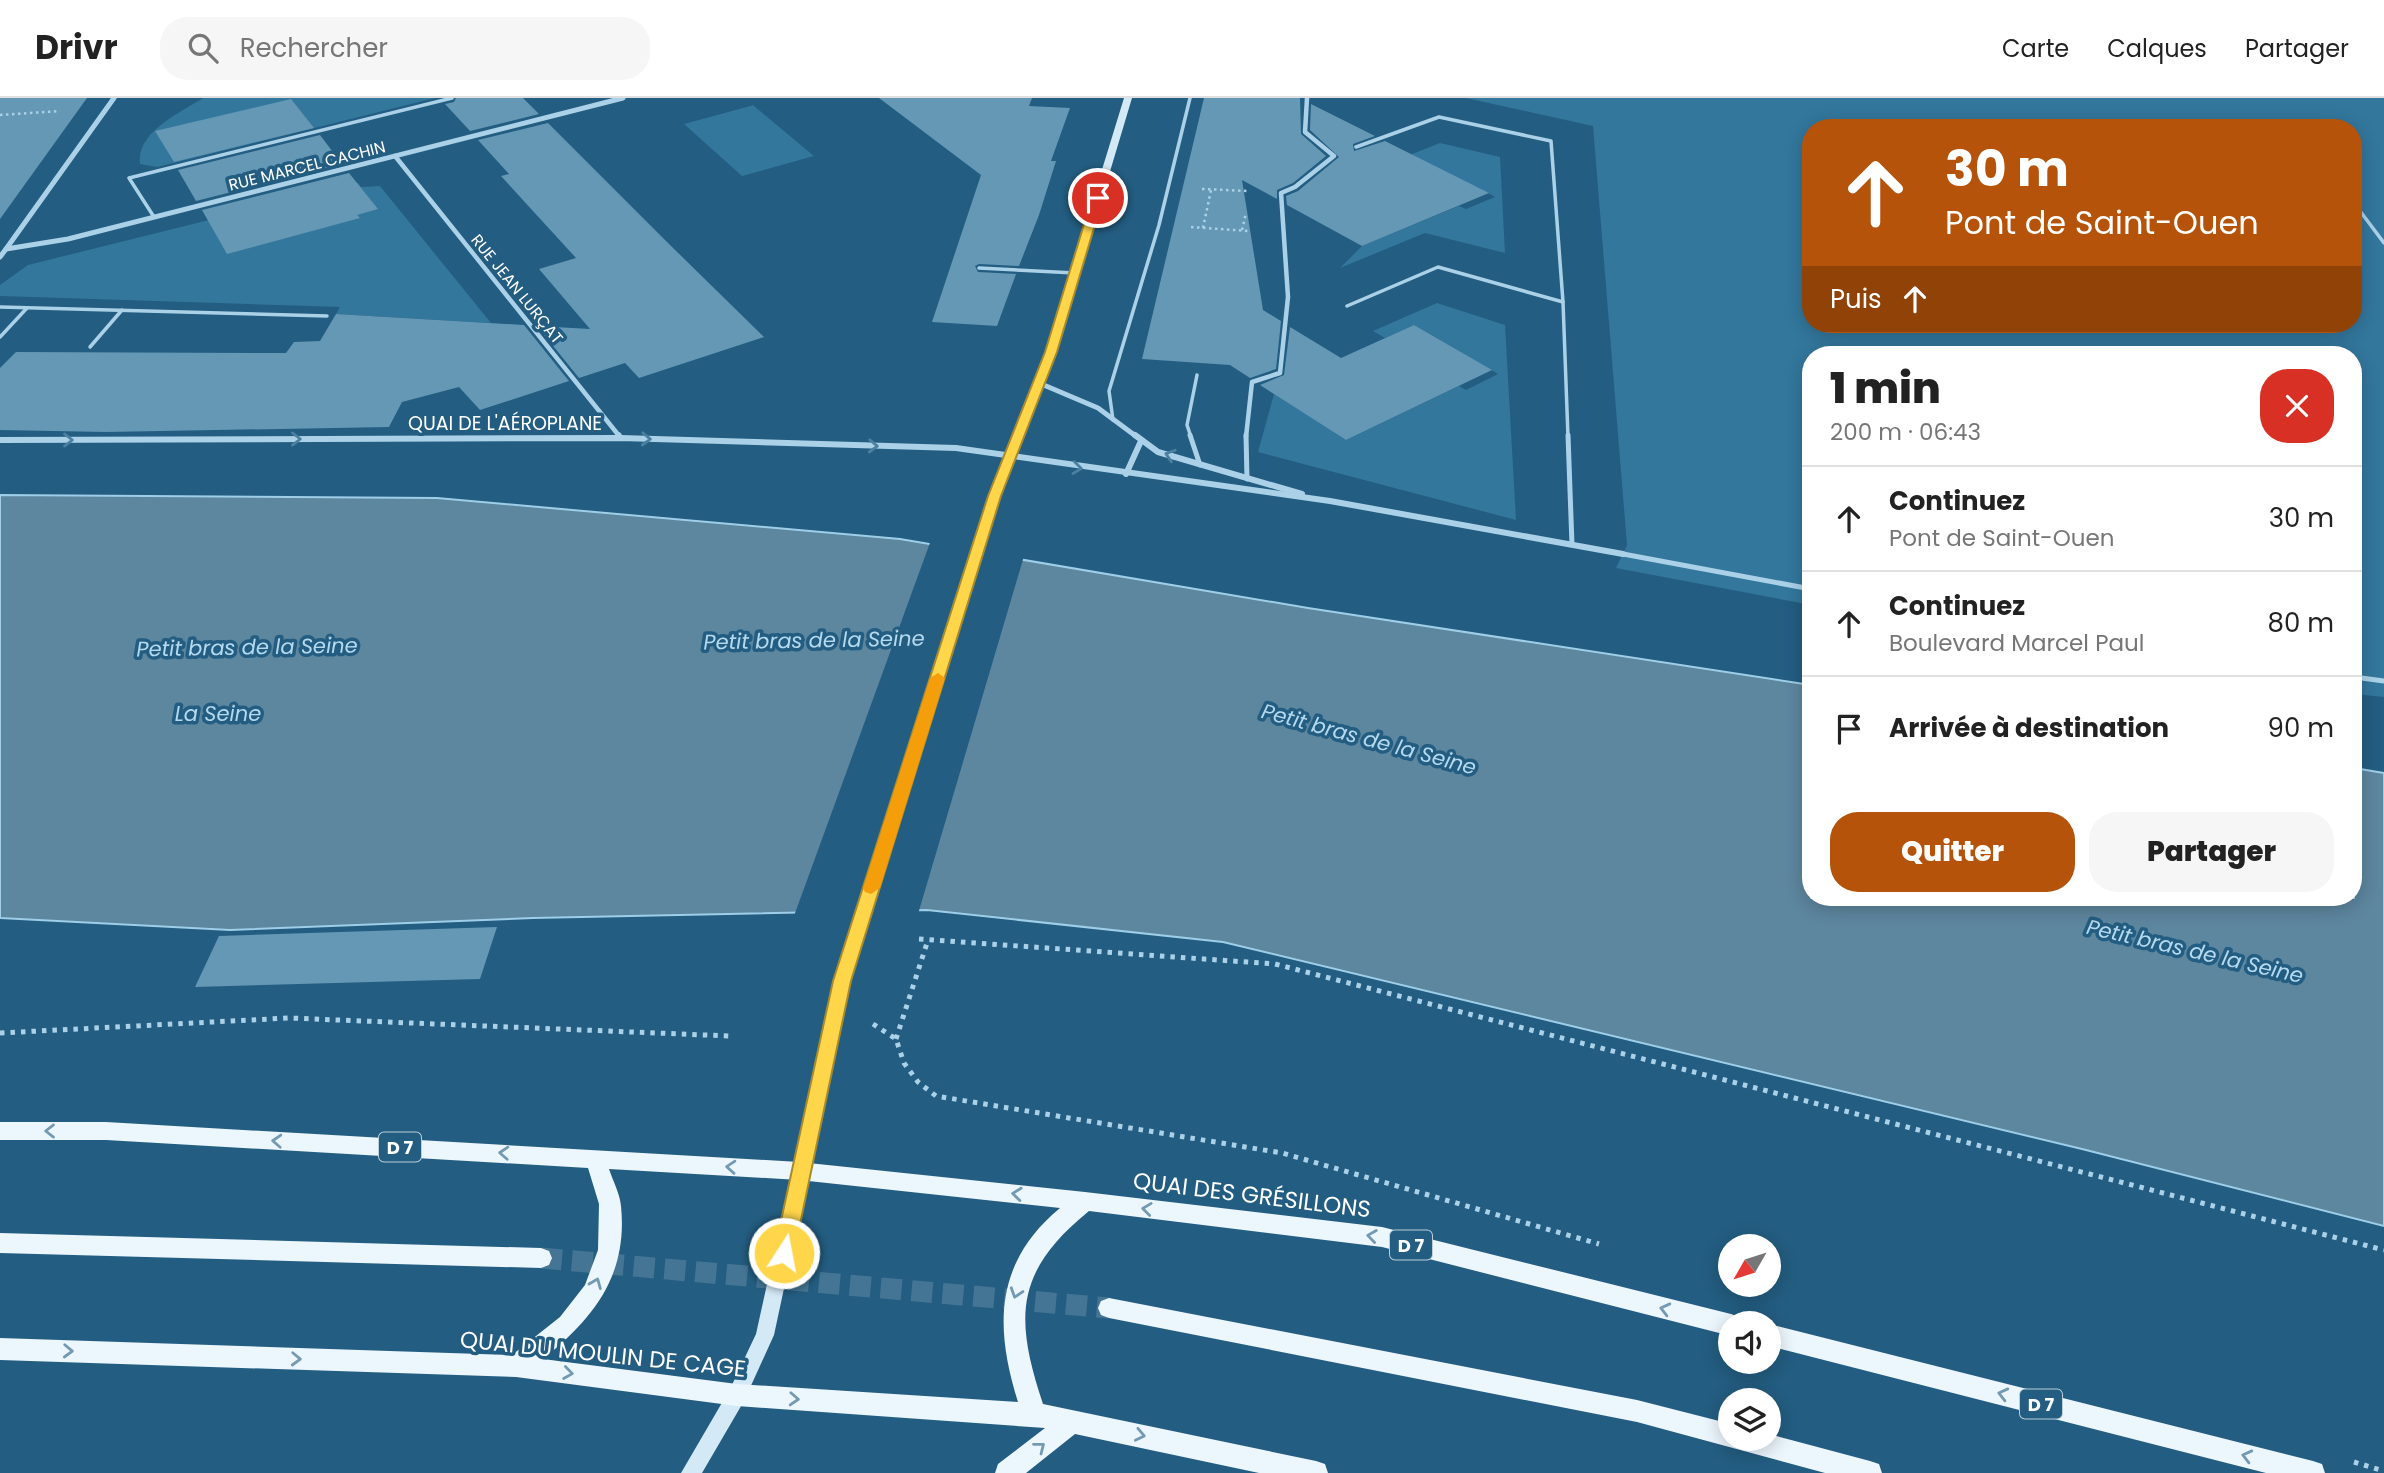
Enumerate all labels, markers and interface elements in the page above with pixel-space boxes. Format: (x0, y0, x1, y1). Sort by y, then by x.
search box (160, 17, 650, 80)
text: Drivr (35, 24, 118, 71)
icon: search (184, 29, 222, 67)
text: Rechercher (240, 30, 388, 66)
text: Carte (2002, 32, 2069, 65)
text: Calques (2107, 32, 2207, 65)
text: Partager (2245, 32, 2349, 65)
street label: RUE MARCEL CACHIN (226, 135, 388, 197)
text: 30 m (1945, 135, 2069, 203)
icon: ahead (1830, 147, 1921, 238)
pin (1068, 168, 1128, 228)
icon: arrive (1079, 179, 1117, 217)
text: Pont de Saint-Ouen (1945, 200, 2259, 245)
street label: RUE JEAN LURÇAT (466, 229, 569, 349)
icon: ahead (1896, 280, 1934, 318)
text: Puis (1830, 281, 1882, 317)
text: 1 min (1830, 359, 1941, 418)
button: close (2260, 369, 2334, 443)
street label: QUAI DE L'AÉROPLANE (408, 410, 602, 437)
text: 200 m · 06:43 (1830, 416, 1981, 448)
one-way arrow (291, 431, 301, 447)
one-way arrow (640, 431, 651, 446)
one-way arrow (63, 432, 74, 448)
one-way arrow (868, 438, 879, 453)
one-way arrow (1164, 449, 1176, 464)
one-way arrow (1072, 460, 1083, 475)
text: Continuez (1889, 483, 2025, 519)
icon: ahead (1830, 500, 1868, 538)
text: 30 m (2269, 500, 2334, 536)
text: Pont de Saint-Ouen (1889, 522, 2114, 554)
text: Continuez (1889, 588, 2025, 624)
icon: ahead (1830, 605, 1868, 643)
text: 80 m (2268, 605, 2334, 641)
water label: Petit bras de la Seine (703, 624, 925, 656)
text: Boulevard Marcel Paul (1889, 627, 2144, 659)
water label: Petit bras de la Seine (136, 631, 358, 663)
water label: Petit bras de la Seine (1258, 696, 1480, 782)
water label: La Seine (175, 699, 261, 728)
icon: arrive (1830, 710, 1868, 748)
text: Arrivée à destination (1889, 710, 2169, 746)
text: 90 m (2268, 710, 2334, 746)
button: Quitter (1830, 812, 2075, 892)
button: Partager (2089, 812, 2334, 892)
water label: Petit bras de la Seine (2084, 912, 2306, 990)
one-way arrow (44, 1123, 54, 1139)
road number: D 7 (379, 1132, 421, 1162)
one-way arrow (271, 1133, 282, 1148)
one-way arrow (498, 1146, 509, 1161)
one-way arrow (725, 1159, 736, 1174)
street label: QUAI DES GRÉSILLONS (1131, 1165, 1373, 1225)
one-way arrow (1012, 1186, 1023, 1201)
one-way arrow (1141, 1201, 1153, 1216)
position arrow (747, 1216, 821, 1290)
one-way arrow (1367, 1229, 1378, 1244)
road number: D 7 (1390, 1230, 1432, 1260)
north arrow (1718, 1234, 1782, 1297)
map controls (1718, 1234, 1781, 1451)
one-way arrow (588, 1278, 602, 1290)
one-way arrow (1010, 1286, 1025, 1298)
one-way arrow (1659, 1303, 1671, 1317)
button: sound (1718, 1311, 1781, 1374)
street label: QUAI DU MOULIN DE CAGE (458, 1323, 748, 1385)
one-way arrow (63, 1344, 74, 1359)
one-way arrow (290, 1351, 301, 1366)
one-way arrow (562, 1366, 574, 1381)
button: layers (1718, 1388, 1781, 1451)
one-way arrow (1997, 1388, 2009, 1402)
road number: D 7 (2020, 1390, 2062, 1419)
one-way arrow (789, 1391, 800, 1406)
one-way arrow (1134, 1427, 1146, 1442)
one-way arrow (1032, 1442, 1045, 1455)
one-way arrow (2241, 1450, 2253, 1464)

